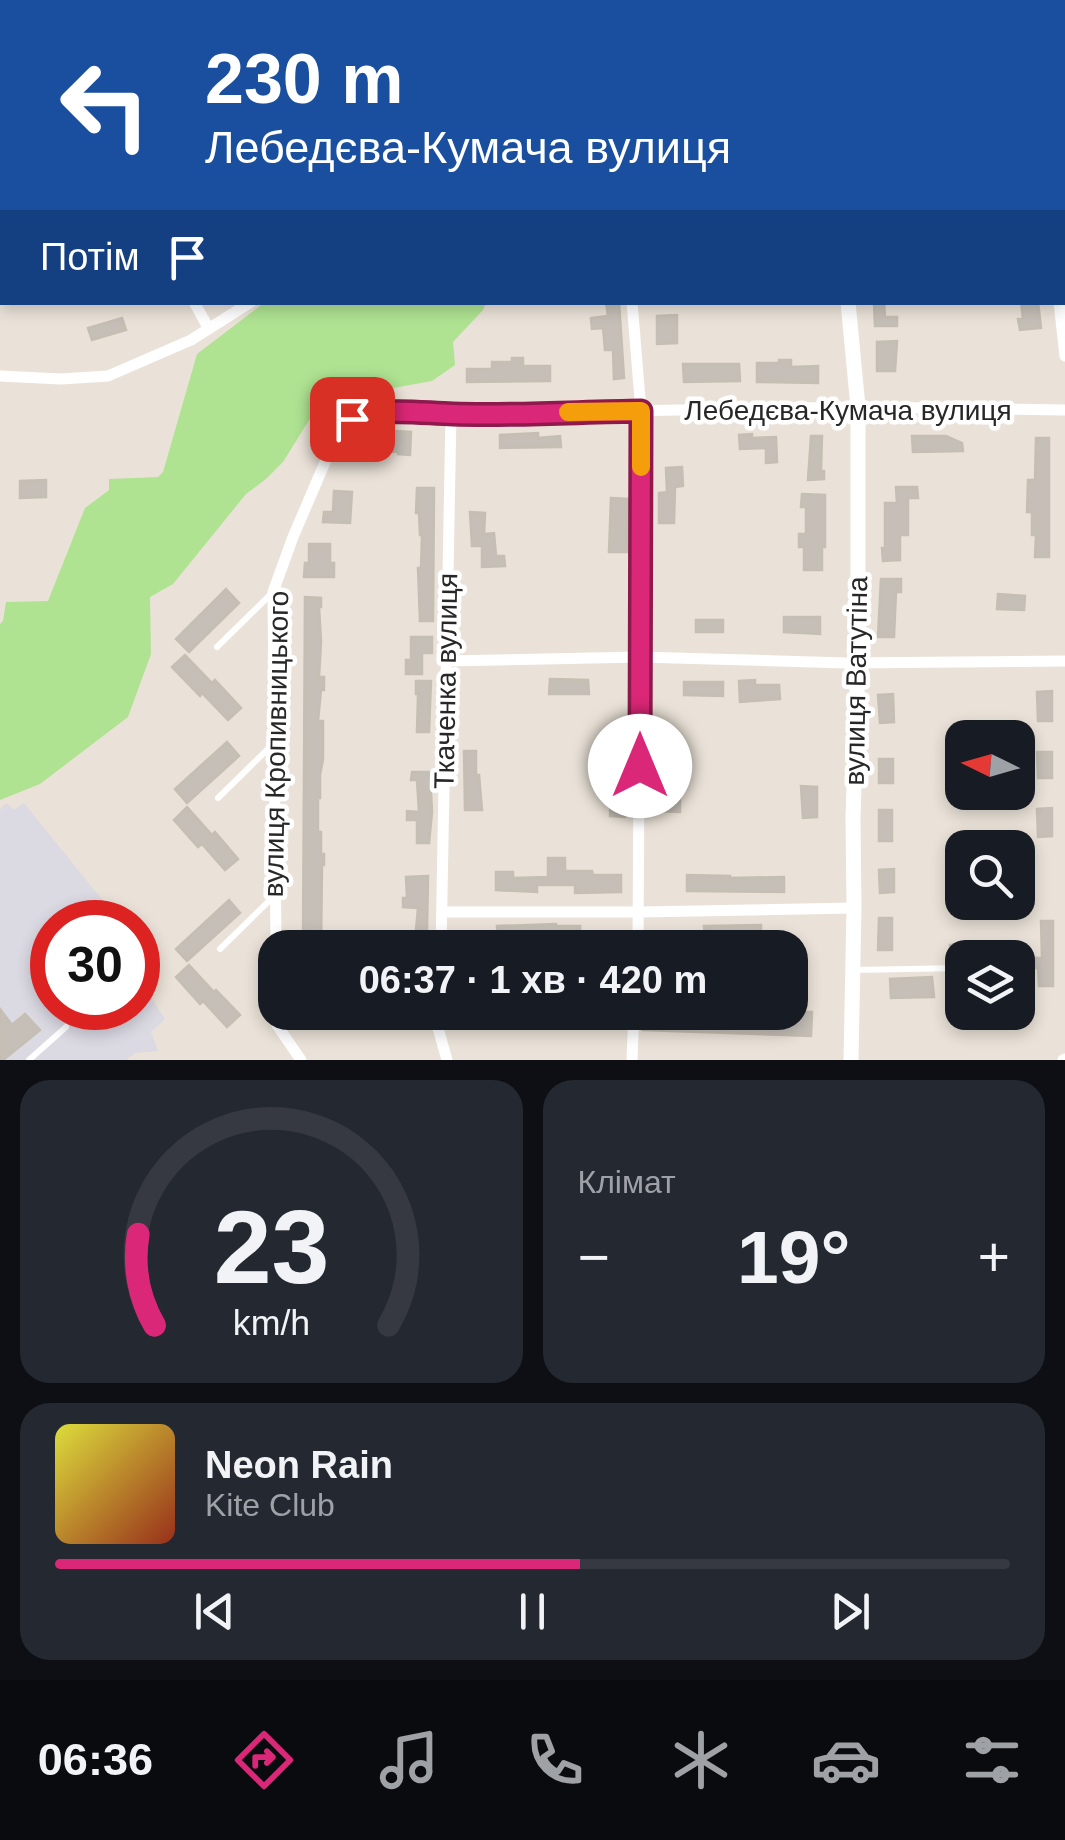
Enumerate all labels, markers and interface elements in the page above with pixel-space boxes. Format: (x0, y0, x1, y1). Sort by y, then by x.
icon: left (40, 40, 170, 170)
text: 230 m (205, 40, 403, 118)
text: Лебедєва-Кумача вулиця (205, 122, 731, 173)
icon: arrive (160, 230, 215, 285)
text: Потім (40, 236, 140, 278)
pin (310, 377, 395, 462)
icon: arrive (325, 392, 380, 447)
street label: Лебедєва-Кумача вулиця (684, 395, 1012, 426)
street label: Ткаченка вулиця (429, 573, 463, 789)
street label: вулиця Ватутіна (839, 576, 873, 786)
street label: вулиця Кропивницького (258, 590, 294, 898)
position arrow (588, 714, 692, 818)
north arrow (945, 720, 1035, 810)
map controls (945, 720, 1035, 1030)
button: search (945, 830, 1035, 920)
speed limit sign: 30 (30, 900, 160, 1030)
button: layers (945, 940, 1035, 1030)
text: 06:37 · 1 хв · 420 m (359, 959, 707, 1001)
text: Клімат (578, 1164, 676, 1200)
text: 23 (213, 1189, 329, 1305)
text: 19° (737, 1215, 850, 1299)
text: − (578, 1226, 610, 1288)
text: + (978, 1226, 1010, 1288)
text: km/h (233, 1303, 310, 1343)
text: Neon Rain (205, 1444, 393, 1486)
text: Kite Club (205, 1487, 335, 1523)
icon: previous (187, 1584, 242, 1639)
icon: pause (505, 1584, 560, 1639)
icon: next (823, 1584, 878, 1639)
icon: directions (229, 1725, 299, 1795)
icon: music (374, 1725, 444, 1795)
icon: phone (520, 1725, 590, 1795)
icon: climate (666, 1725, 736, 1795)
icon: car (811, 1725, 881, 1795)
icon: filters (957, 1725, 1027, 1795)
text: 06:36 (38, 1734, 153, 1785)

